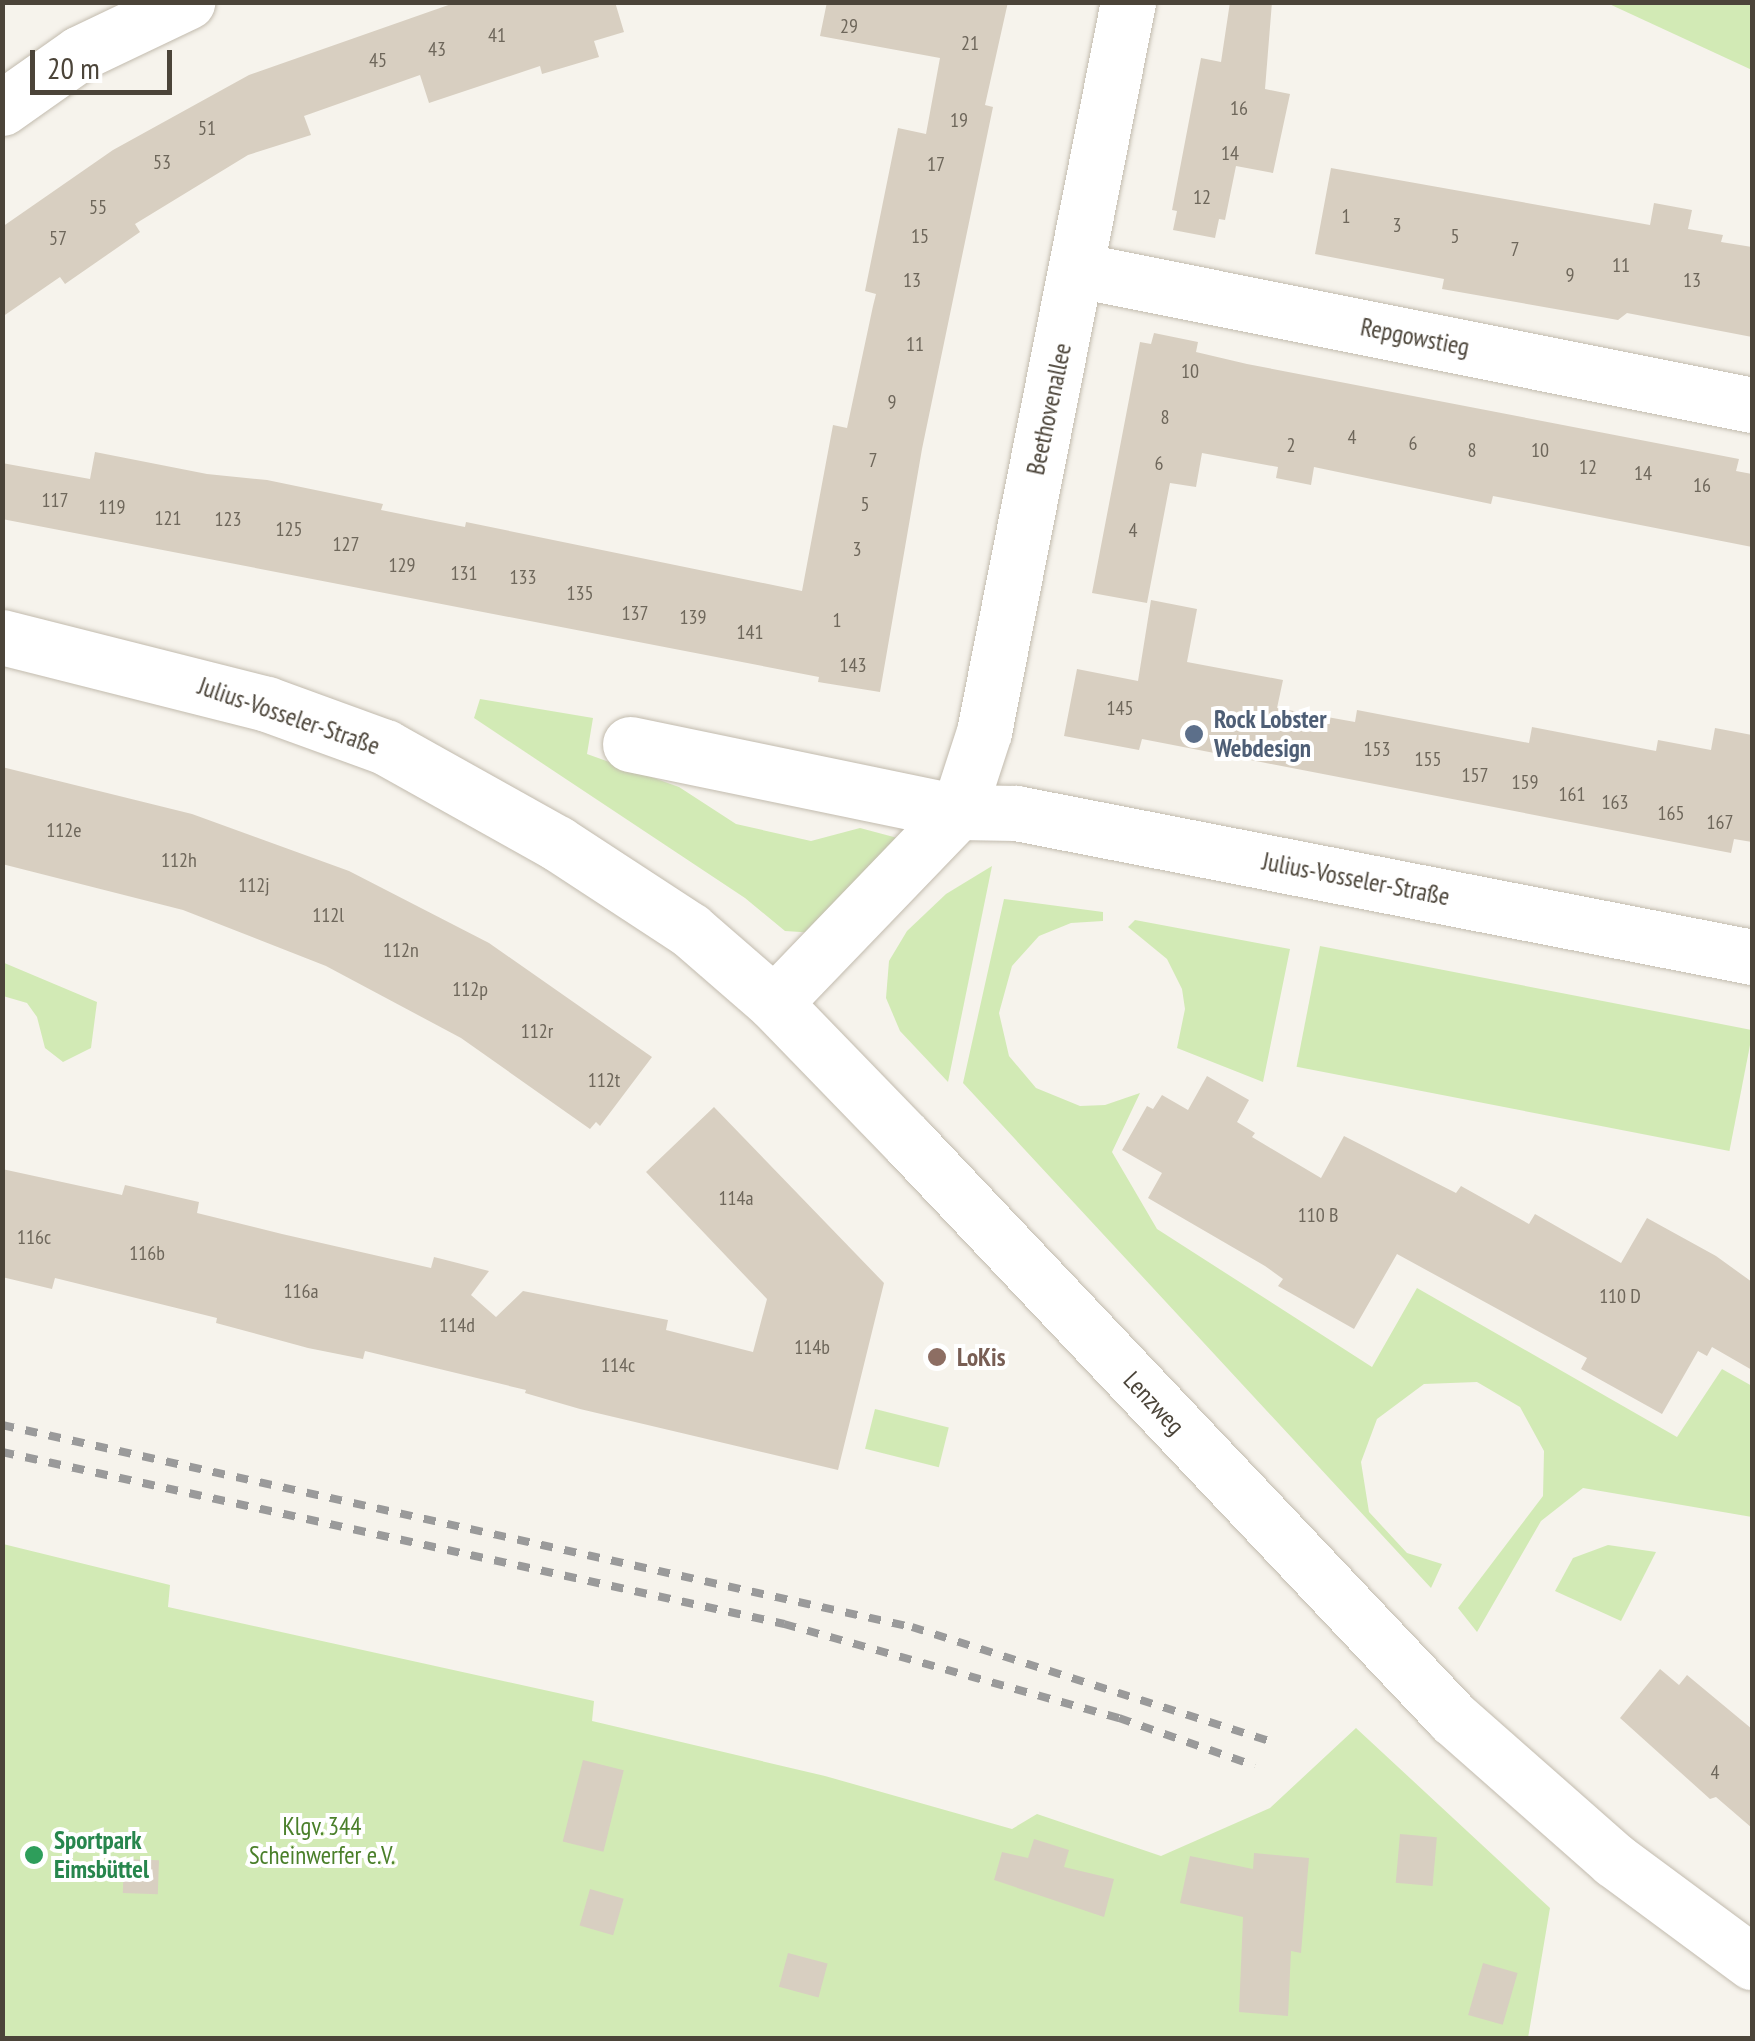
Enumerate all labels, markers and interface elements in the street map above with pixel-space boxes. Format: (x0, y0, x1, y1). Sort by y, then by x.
house number: 29 (840, 14, 858, 38)
house number: 41 (488, 23, 506, 47)
scale bar (35, 30, 178, 92)
house number: 21 (961, 31, 979, 55)
house number: 43 (428, 37, 446, 61)
text: 20 m (47, 48, 100, 87)
house number: 45 (369, 48, 387, 72)
house number: 16 (1230, 96, 1248, 120)
house number: 19 (950, 108, 968, 132)
house number: 51 (198, 116, 216, 140)
house number: 14 (1221, 141, 1239, 165)
house number: 53 (153, 150, 171, 174)
house number: 17 (927, 152, 945, 176)
house number: 12 (1193, 185, 1211, 209)
house number: 55 (89, 195, 107, 219)
house number: 1 (1342, 204, 1350, 228)
house number: 3 (1393, 213, 1401, 237)
house number: 15 (911, 224, 929, 248)
house number: 5 (1451, 224, 1459, 248)
house number: 57 (49, 226, 67, 250)
house number: 7 (1511, 237, 1519, 261)
house number: 11 (1612, 253, 1630, 277)
house number: 9 (1566, 263, 1574, 287)
house number: 13 (903, 268, 921, 292)
house number: 13 (1683, 268, 1701, 292)
street label: Repgowstieg (1358, 312, 1472, 362)
house number: 11 (906, 332, 924, 356)
street label: Beethovenallee (1020, 340, 1078, 478)
house number: 10 (1181, 359, 1199, 383)
house number: 9 (888, 390, 896, 414)
house number: 8 (1161, 405, 1169, 429)
house number: 4 (1348, 425, 1356, 449)
house number: 6 (1409, 431, 1417, 455)
house number: 2 (1287, 433, 1295, 457)
house number: 8 (1468, 438, 1476, 462)
house number: 10 (1531, 438, 1549, 462)
house number: 7 (869, 448, 877, 472)
house number: 6 (1155, 451, 1163, 475)
house number: 12 (1579, 455, 1597, 479)
house number: 14 (1634, 461, 1652, 485)
house number: 16 (1693, 473, 1711, 497)
house number: 117 (42, 488, 68, 512)
house number: 5 (861, 492, 869, 516)
house number: 119 (99, 495, 125, 519)
house number: 121 (155, 506, 181, 530)
house number: 123 (215, 507, 241, 531)
house number: 125 (276, 517, 302, 541)
house number: 4 (1129, 518, 1137, 542)
house number: 127 (333, 532, 359, 556)
house number: 3 (853, 537, 861, 561)
house number: 129 (389, 553, 415, 577)
house number: 131 (451, 561, 477, 585)
house number: 133 (510, 565, 536, 589)
house number: 135 (567, 581, 593, 605)
house number: 137 (622, 601, 648, 625)
house number: 139 (680, 605, 706, 629)
house number: 1 (833, 608, 841, 632)
house number: 141 (737, 620, 763, 644)
house number: 143 (840, 653, 866, 677)
street label: Julius-Vosseler-Straße (194, 671, 384, 761)
house number: 145 (1107, 696, 1133, 720)
place label: Rock Lobster Webdesign (1214, 705, 1327, 764)
marker: Rock Lobster Webdesign (1183, 723, 1205, 745)
house number: 153 (1364, 737, 1390, 761)
house number: 155 (1415, 747, 1441, 771)
house number: 157 (1462, 763, 1488, 787)
house number: 159 (1512, 770, 1538, 794)
house number: 161 (1559, 782, 1585, 806)
house number: 163 (1602, 790, 1628, 814)
house number: 165 (1658, 801, 1684, 825)
house number: 167 (1707, 810, 1733, 834)
house number: 112e (46, 818, 82, 842)
street label: Julius-Vosseler-Straße (1260, 846, 1452, 912)
house number: 112h (161, 848, 197, 872)
house number: 112j (238, 873, 270, 897)
house number: 112l (312, 903, 344, 927)
house number: 112n (383, 938, 419, 962)
house number: 112p (452, 977, 488, 1001)
house number: 112r (521, 1019, 553, 1043)
house number: 112t (588, 1068, 620, 1092)
house number: 114a (719, 1186, 753, 1210)
house number: 110 B (1298, 1203, 1338, 1227)
house number: 116c (17, 1225, 51, 1249)
house number: 116b (129, 1241, 165, 1265)
house number: 116a (284, 1279, 318, 1303)
house number: 110 D (1599, 1284, 1641, 1308)
house number: 114d (439, 1313, 475, 1337)
house number: 114b (794, 1335, 830, 1359)
place label: LoKis (957, 1342, 1005, 1372)
marker: LoKis (926, 1346, 948, 1368)
house number: 114c (601, 1353, 635, 1377)
street label: Lenzweg (1117, 1365, 1191, 1441)
house number: 4 (1711, 1760, 1719, 1784)
park label: Klgv. 344 Scheinwerfer e.V. (249, 1812, 395, 1871)
place label: Sportpark Eimsbüttel (54, 1826, 149, 1885)
marker: Sportpark Eimsbüttel (23, 1844, 45, 1866)

